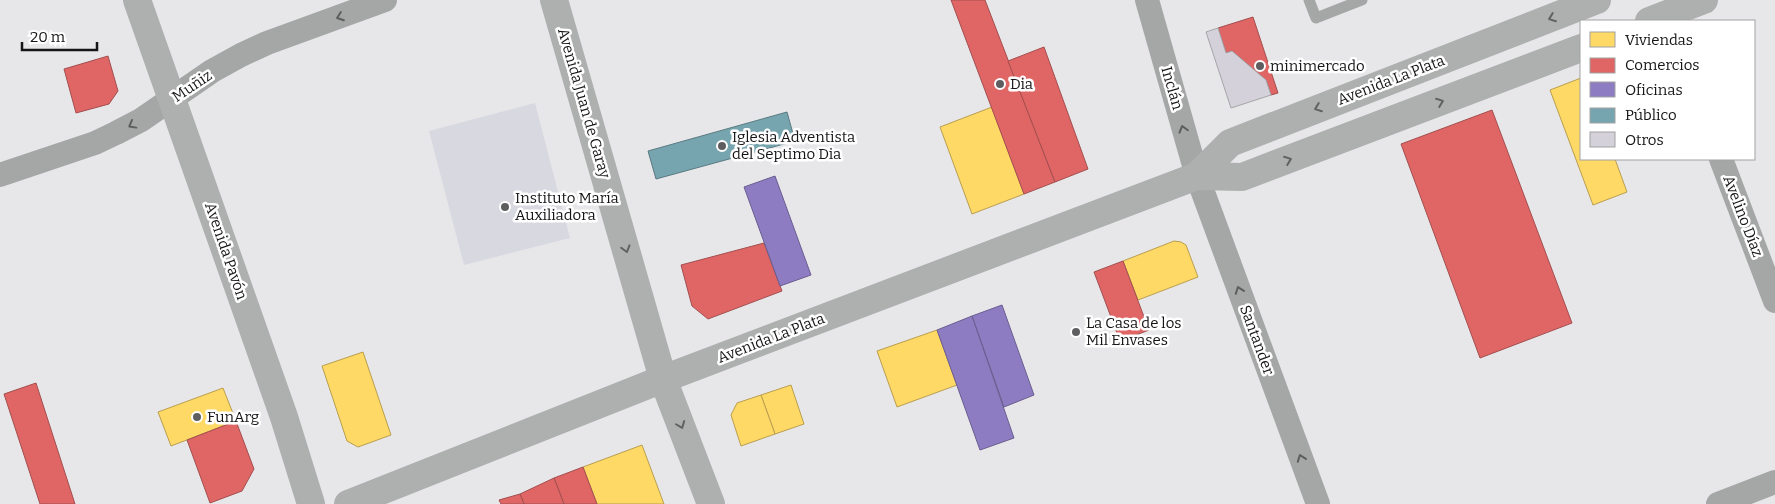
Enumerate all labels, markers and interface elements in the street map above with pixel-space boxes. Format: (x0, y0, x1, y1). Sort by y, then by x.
one-way arrow (336, 11, 344, 21)
one-way arrow (1548, 12, 1556, 22)
scale bar (22, 20, 98, 52)
legend (1580, 20, 1755, 160)
street label: Avenida Juan de Garay (554, 26, 614, 180)
text: 20 m (30, 28, 66, 46)
text: Viviendas (1625, 31, 1693, 49)
street label: Avenida La Plata (1335, 51, 1447, 109)
text: Comercios (1625, 56, 1699, 74)
place label: minimercado (1270, 57, 1365, 75)
marker: minimercado (1254, 60, 1266, 72)
street label: Inclán (1157, 64, 1187, 112)
street label: Muñiz (169, 66, 215, 106)
place label: Dia (1010, 75, 1033, 93)
marker: Dia (994, 78, 1006, 90)
text: Oficinas (1625, 81, 1683, 99)
one-way arrow (1435, 98, 1443, 108)
one-way arrow (1315, 102, 1323, 112)
text: Público (1625, 106, 1677, 124)
one-way arrow (128, 118, 137, 128)
one-way arrow (1179, 126, 1189, 134)
place label: Iglesia Adventista del Septimo Dia (732, 128, 855, 163)
text: Otros (1625, 131, 1664, 149)
marker: Iglesia Adventista del Septimo Dia (716, 140, 728, 152)
one-way arrow (1283, 156, 1292, 166)
street label: Avelino Díaz (1719, 173, 1767, 259)
place label: Instituto María Auxiliadora (515, 189, 619, 224)
street label: Avenida Pavón (201, 200, 251, 302)
marker: Instituto María Auxiliadora (499, 201, 511, 213)
one-way arrow (620, 244, 631, 253)
one-way arrow (1235, 286, 1245, 294)
street label: Santander (1236, 303, 1278, 378)
street label: Avenida La Plata (715, 309, 827, 367)
place label: La Casa de los Mil Envases (1086, 314, 1181, 349)
marker: La Casa de los Mil Envases (1070, 326, 1082, 338)
place label: FunArg (207, 408, 259, 426)
marker: FunArg (191, 411, 203, 423)
one-way arrow (675, 420, 685, 428)
one-way arrow (1297, 454, 1307, 463)

